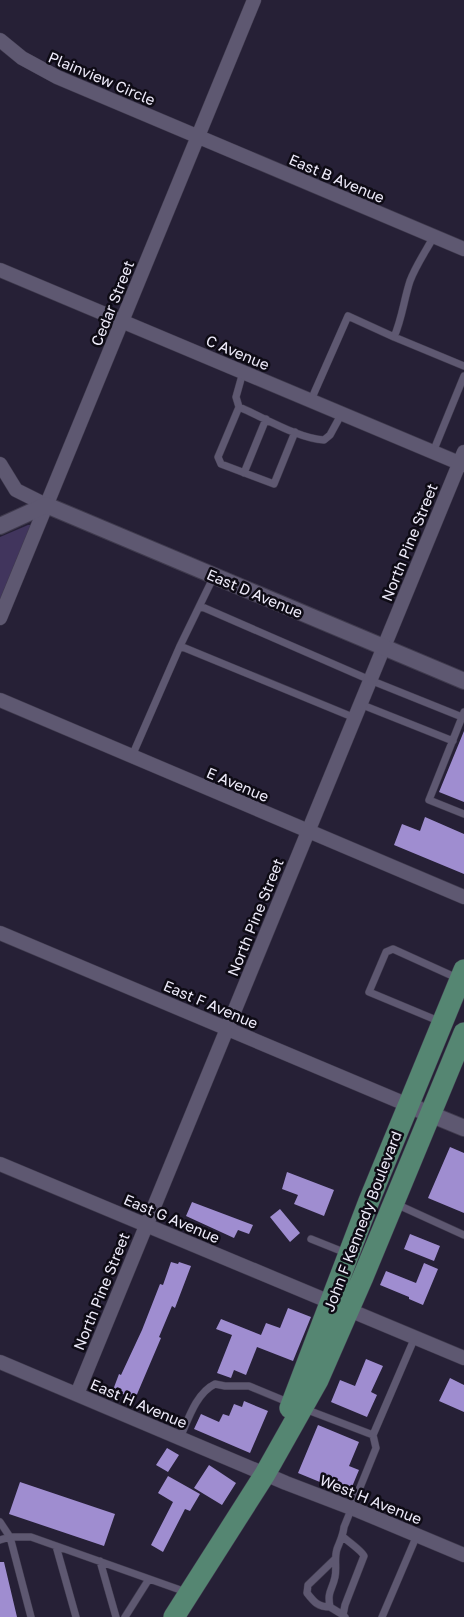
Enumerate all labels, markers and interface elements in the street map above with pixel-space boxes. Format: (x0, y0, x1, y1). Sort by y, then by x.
street label: Plainview Circle (46, 47, 158, 109)
street label: East B Avenue (287, 150, 388, 206)
street label: Cedar Street (87, 258, 137, 348)
street label: C Avenue (204, 331, 273, 373)
street label: North Pine Street (377, 480, 441, 604)
street label: East D Avenue (204, 565, 306, 621)
street label: E Avenue (204, 763, 272, 805)
street label: North Pine Street (223, 855, 287, 979)
street label: East F Avenue (161, 976, 261, 1032)
street label: John F Kennedy Boulevard (319, 1128, 405, 1314)
street label: East G Avenue (121, 1190, 223, 1246)
street label: North Pine Street (69, 1229, 133, 1353)
street label: East H Avenue (88, 1375, 190, 1432)
street label: West H Avenue (317, 1470, 425, 1528)

